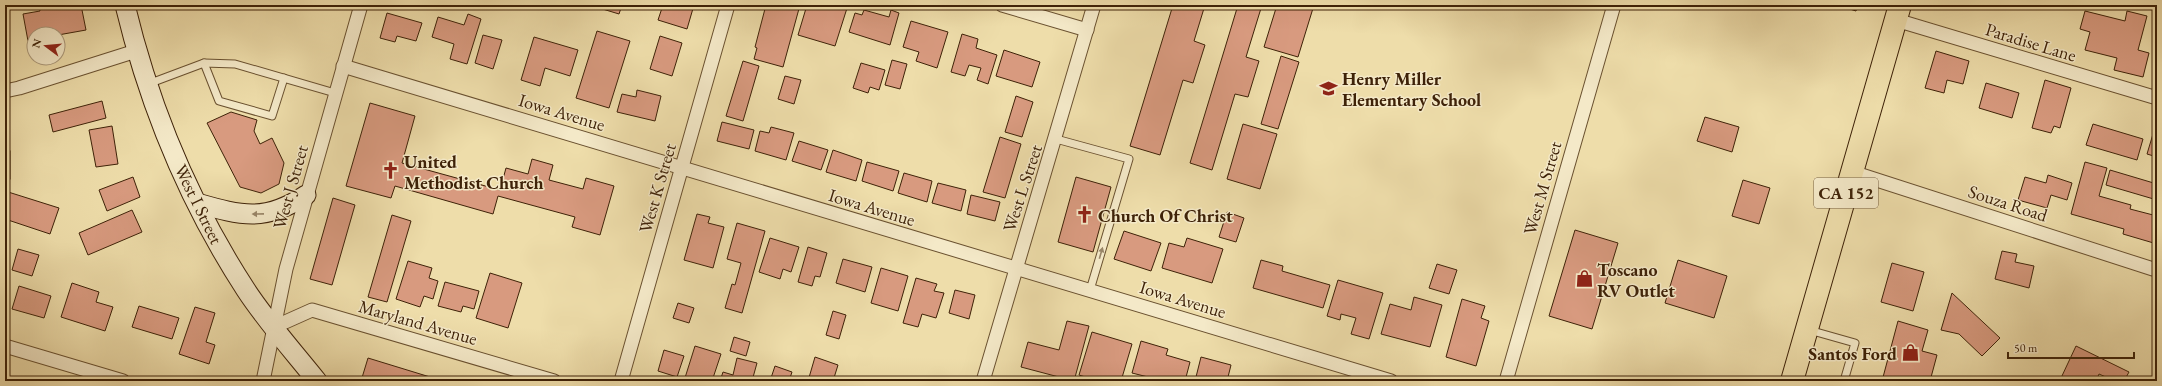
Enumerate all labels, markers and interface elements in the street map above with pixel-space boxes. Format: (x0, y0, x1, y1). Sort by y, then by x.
street label: Paradise Lane (1983, 17, 2079, 67)
north arrow (26, 26, 66, 66)
text: N (28, 37, 44, 49)
place label: Henry Miller Elementary School (1342, 67, 1481, 111)
school or university icon: Henry Miller Elementary School (1319, 78, 1339, 98)
street label: Iowa Avenue (516, 88, 608, 136)
street label: West M Street (1518, 138, 1566, 237)
street label: West K Street (633, 140, 681, 235)
street label: West L Street (997, 141, 1047, 235)
street label: West J Street (267, 142, 313, 232)
place label: United Methodist Church (404, 150, 544, 194)
street label: West I Street (170, 160, 228, 248)
church icon: United Methodist Church (381, 161, 401, 181)
road number: CA 152 (1814, 178, 1878, 208)
street label: Souza Road (1965, 179, 2051, 227)
street label: Iowa Avenue (826, 183, 918, 231)
place label: Church Of Christ (1098, 204, 1233, 227)
church icon: Church Of Christ (1075, 205, 1095, 225)
one-way arrow (251, 211, 264, 217)
one-way arrow (1098, 247, 1104, 259)
place label: Toscano RV Outlet (1597, 258, 1675, 302)
shop icon: Toscano RV Outlet (1574, 269, 1594, 289)
street label: Iowa Avenue (1137, 275, 1229, 323)
street label: Maryland Avenue (356, 294, 480, 350)
scale bar (2008, 334, 2134, 360)
text: 50 m (2014, 340, 2038, 356)
place label: Santos Ford (1808, 342, 1897, 365)
shop icon: Santos Ford (1900, 343, 1920, 363)

